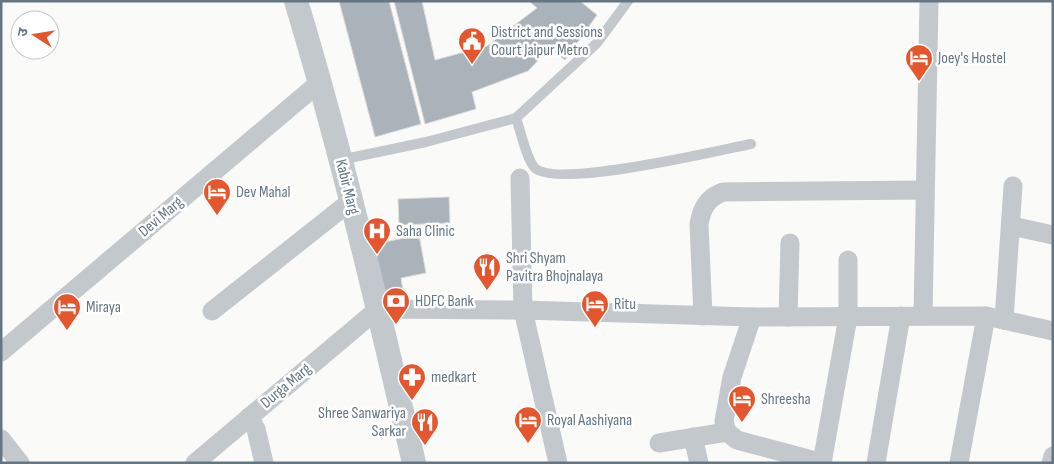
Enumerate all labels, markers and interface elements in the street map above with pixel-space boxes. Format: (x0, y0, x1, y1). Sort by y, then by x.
north arrow (10, 10, 60, 60)
place label: District and Sessions Court Jaipur Metro (491, 23, 603, 60)
text: उ (14, 26, 32, 38)
public building icon: District and Sessions Court Jaipur Metro (457, 26, 487, 65)
hotel icon: Joey's Hostel (904, 43, 934, 82)
place label: Joey's Hostel (937, 49, 1006, 68)
street label: Kabir Marg (331, 157, 363, 217)
hotel icon: Dev Mahal (202, 177, 232, 216)
place label: Dev Mahal (236, 183, 291, 202)
street label: Devi Marg (135, 193, 187, 241)
hospital icon: Saha Clinic (362, 216, 392, 255)
place label: Saha Clinic (396, 222, 455, 241)
place label: Shri Shyam Pavitra Bhojnalaya (506, 249, 603, 286)
restaurant icon: Shri Shyam Pavitra Bhojnalaya (472, 252, 502, 291)
bank icon: HDFC Bank (381, 286, 411, 325)
hotel icon: Ritu (580, 289, 610, 328)
hotel icon: Miraya (52, 292, 82, 331)
place label: HDFC Bank (415, 292, 474, 311)
place label: Ritu (614, 295, 636, 314)
place label: Miraya (86, 298, 121, 317)
street label: Durga Marg (257, 359, 315, 413)
pharmacy icon: medkart (397, 362, 427, 401)
place label: medkart (431, 368, 476, 387)
hotel icon: Shreesha (727, 384, 757, 423)
place label: Shreesha (761, 390, 811, 409)
place label: Shree Sanwariya Sarkar (318, 404, 406, 441)
hotel icon: Royal Aashiyana (513, 405, 543, 444)
restaurant icon: Shree Sanwariya Sarkar (410, 407, 440, 446)
place label: Royal Aashiyana (547, 411, 632, 430)

